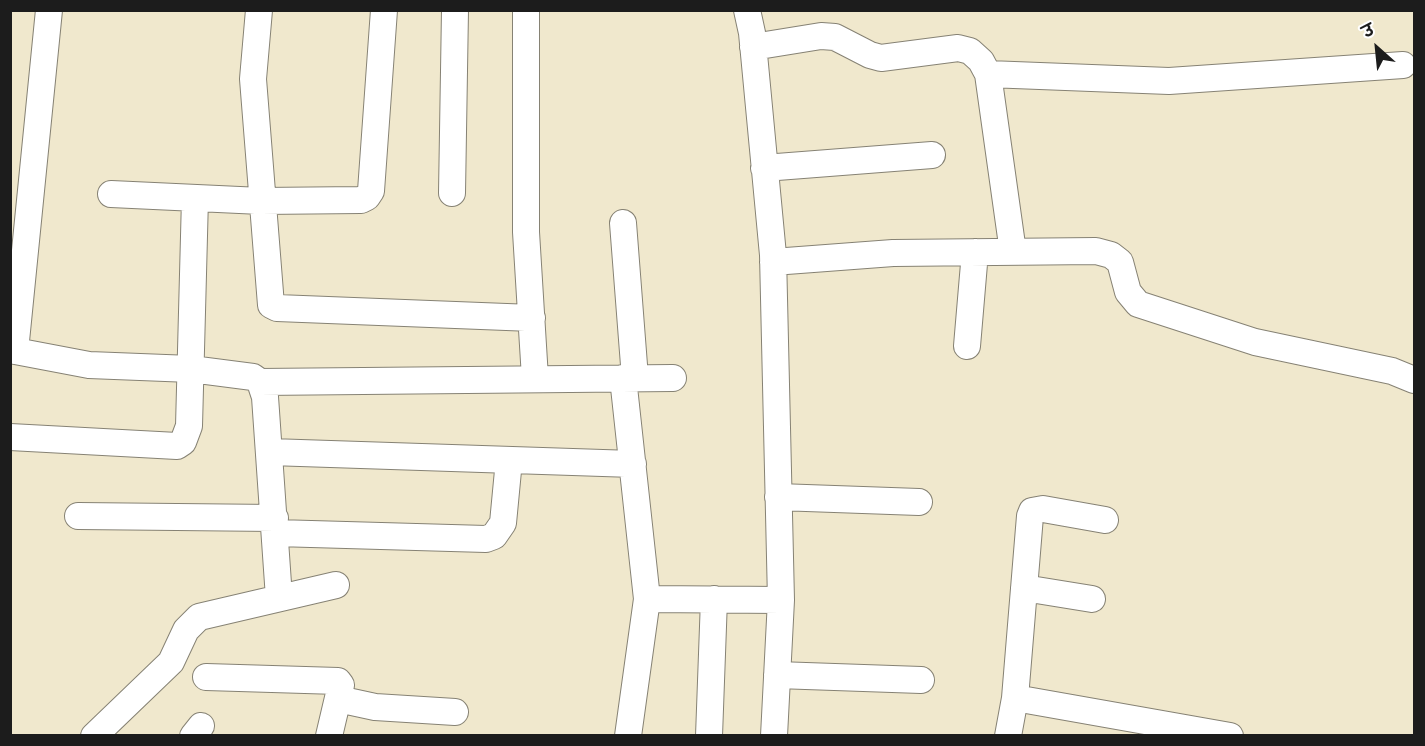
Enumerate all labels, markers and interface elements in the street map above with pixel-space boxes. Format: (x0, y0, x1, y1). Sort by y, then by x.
north arrow (1347, 18, 1407, 78)
text: उ (1359, 20, 1378, 43)

